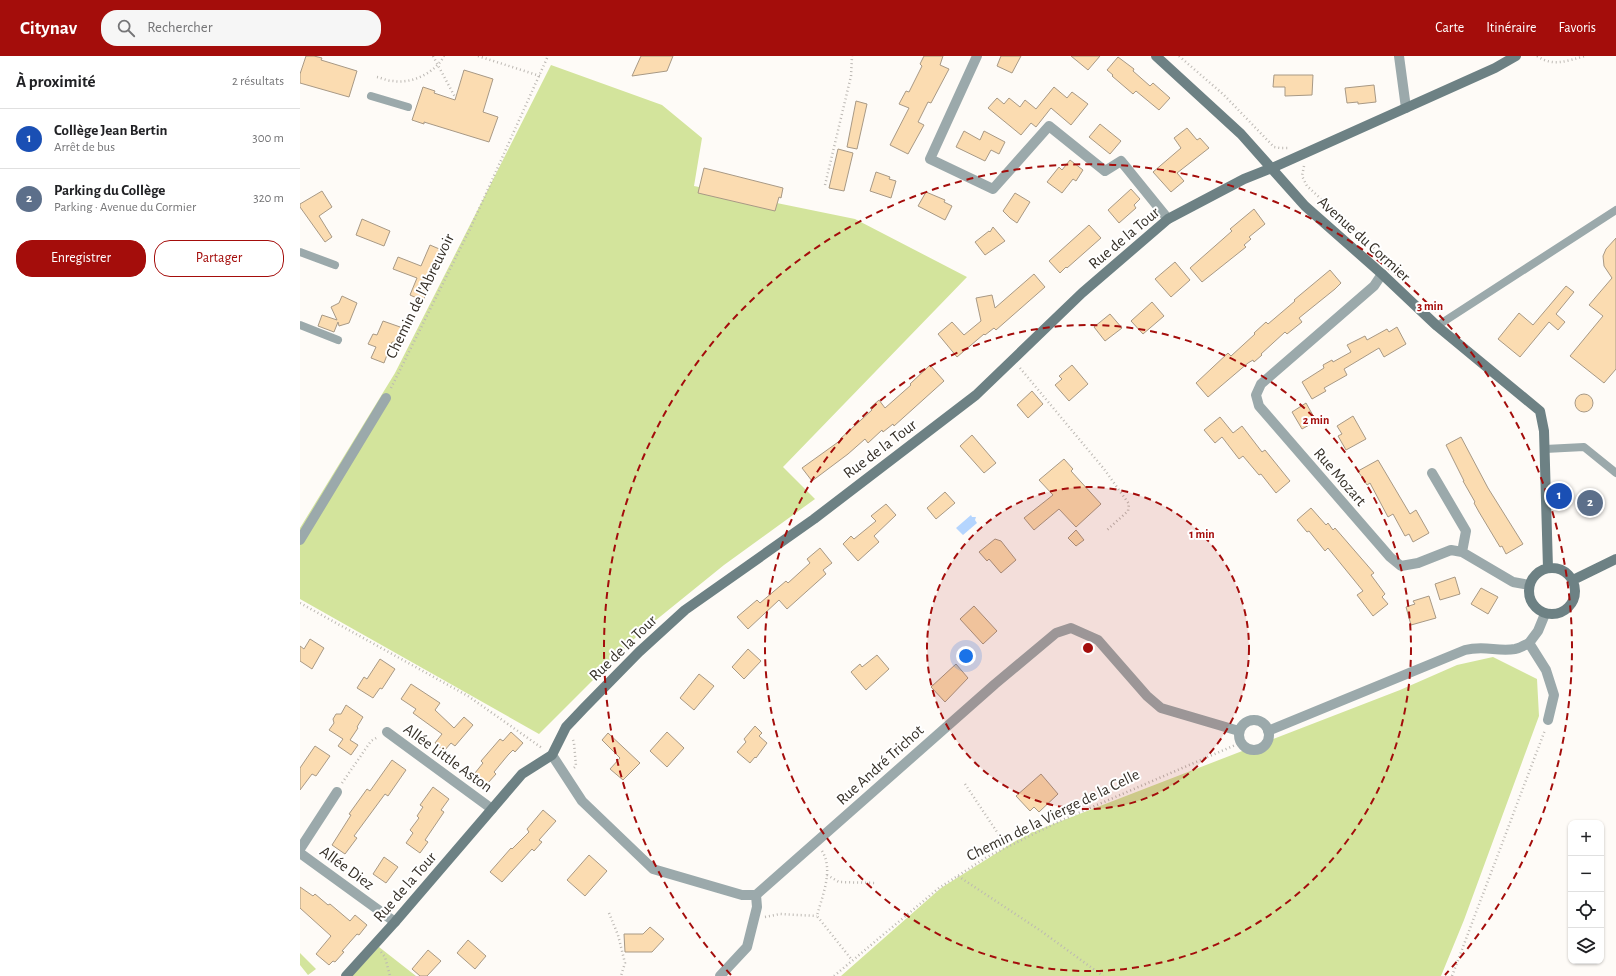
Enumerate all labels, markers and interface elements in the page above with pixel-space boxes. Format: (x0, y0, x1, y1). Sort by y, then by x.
search box (101, 10, 381, 46)
icon: search (115, 17, 137, 39)
text: Citynav (20, 19, 77, 38)
text: Rechercher (147, 20, 213, 35)
text: Carte (1435, 21, 1464, 35)
text: Itinéraire (1486, 21, 1536, 35)
text: Favoris (1558, 21, 1596, 35)
text: À proximité (16, 73, 96, 90)
text: 2 résultats (232, 75, 284, 88)
text: Collège Jean Bertin (54, 123, 168, 138)
text: 1 (27, 132, 31, 145)
text: 300 m (252, 132, 284, 145)
text: Arrêt de bus (54, 141, 115, 154)
text: Parking du Collège (54, 183, 165, 198)
text: 2 (26, 192, 32, 205)
text: 320 m (253, 192, 284, 205)
street label: Avenue du Cormier (1315, 193, 1414, 285)
text: Parking · Avenue du Cormier (54, 201, 196, 214)
street label: Rue de la Tour (1086, 203, 1163, 272)
street label: Chemin de l'Abreuvoir (383, 230, 458, 361)
button: Enregistrer (16, 240, 146, 277)
button: Partager (154, 240, 284, 277)
text: 3 min (1417, 300, 1443, 312)
text: 2 min (1303, 414, 1329, 426)
street label: Rue de la Tour (841, 416, 920, 482)
street label: Rue Mozart (1311, 445, 1369, 509)
pin: 1 (1546, 481, 1572, 511)
pin: 2 (1577, 488, 1603, 518)
text: 1 min (1189, 528, 1215, 540)
street label: Rue de la Tour (586, 612, 660, 684)
centre of rings (1081, 641, 1095, 655)
your location (956, 646, 976, 666)
street label: Allée Little Aston (401, 721, 495, 795)
street label: Rue André Trichot (833, 722, 927, 808)
street label: Chemin de la Vierge de la Celle (964, 766, 1142, 864)
map controls (1568, 820, 1604, 964)
button: + (1568, 820, 1604, 856)
street label: Allée Diez (317, 843, 377, 893)
street label: Rue de la Tour (370, 848, 440, 925)
button: − (1568, 856, 1604, 892)
button: locate (1568, 892, 1604, 928)
button: layers (1568, 928, 1604, 964)

